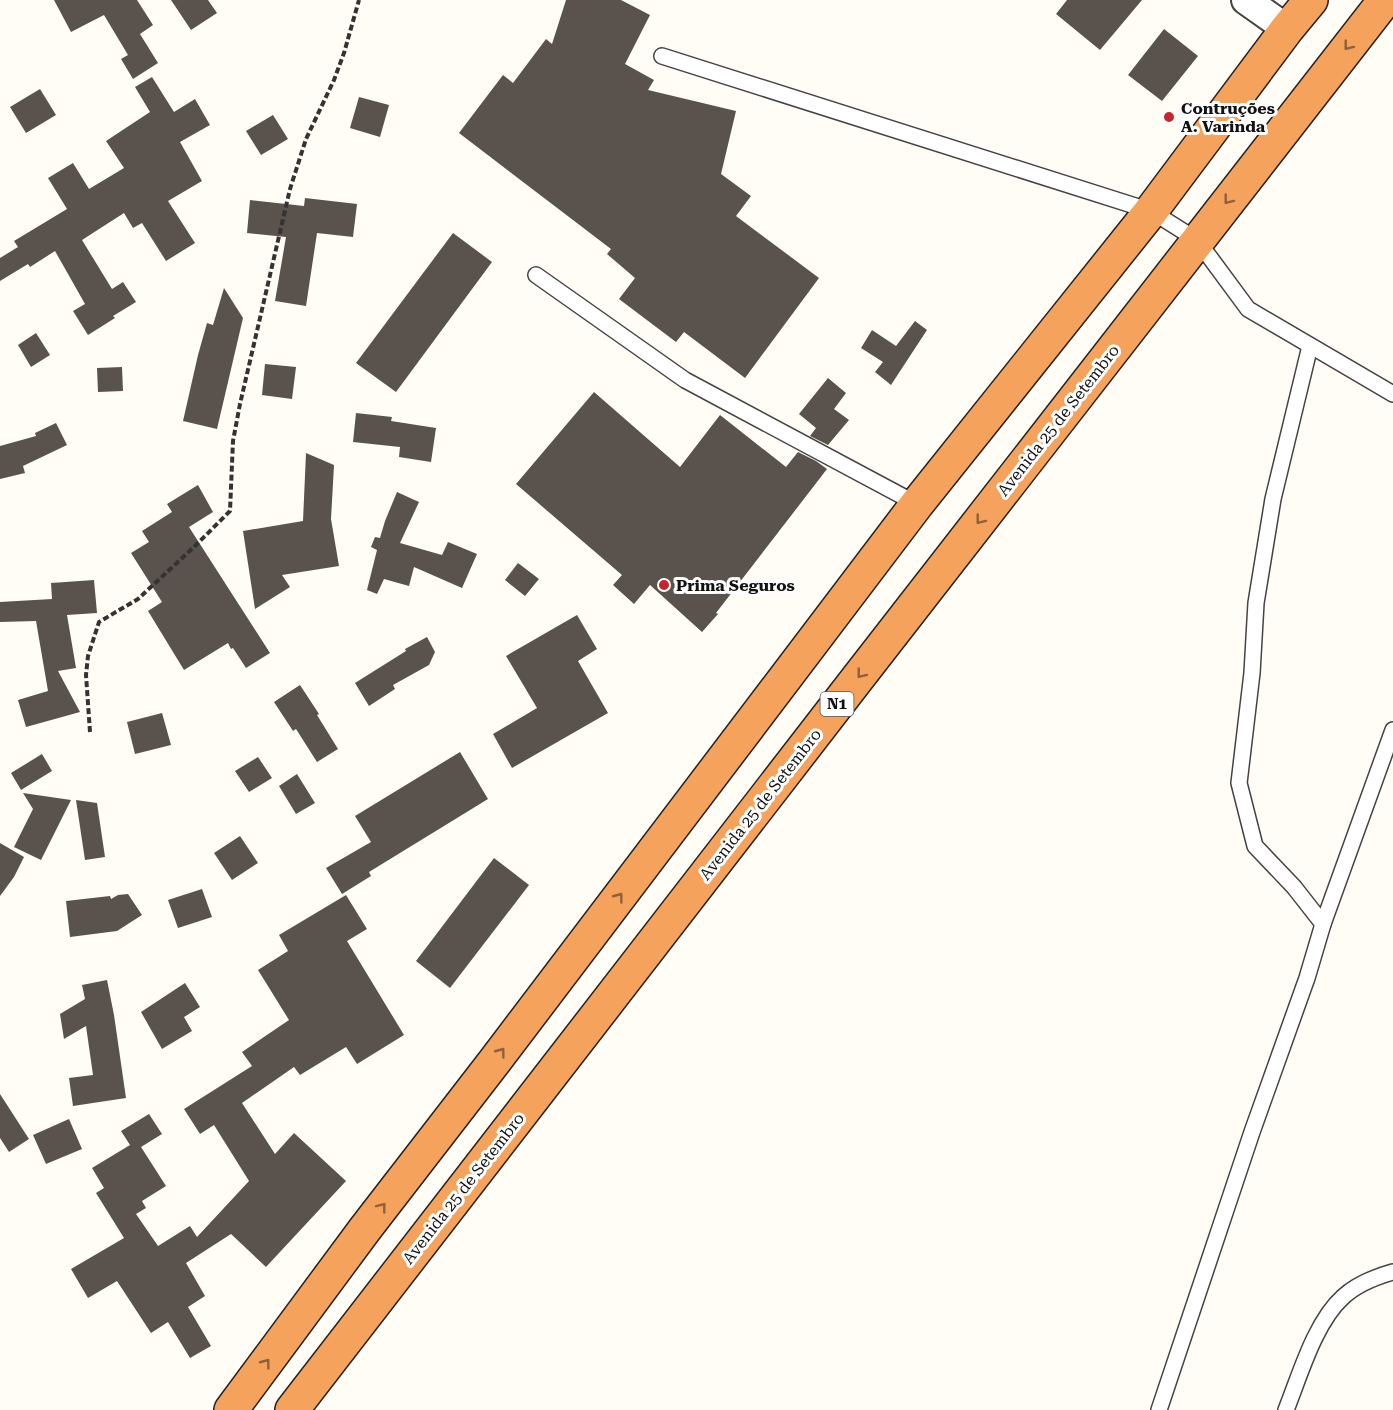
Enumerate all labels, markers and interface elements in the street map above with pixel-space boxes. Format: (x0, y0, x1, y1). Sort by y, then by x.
one-way arrow (1345, 39, 1356, 50)
place label: Contruções A. Varinda (1181, 99, 1275, 136)
marker: Contruções A. Varinda (1162, 110, 1176, 124)
one-way arrow (1225, 193, 1236, 204)
street label: Avenida 25 de Setembro (994, 341, 1123, 500)
one-way arrow (976, 513, 987, 524)
place label: Prima Seguros (676, 576, 795, 595)
marker: Prima Seguros (657, 578, 671, 592)
one-way arrow (857, 667, 868, 678)
road number: N1 (820, 692, 854, 716)
street label: Avenida 25 de Setembro (696, 725, 825, 884)
one-way arrow (612, 892, 623, 903)
one-way arrow (494, 1048, 505, 1059)
street label: Avenida 25 de Setembro (399, 1109, 528, 1268)
one-way arrow (375, 1202, 386, 1213)
one-way arrow (259, 1359, 270, 1370)

